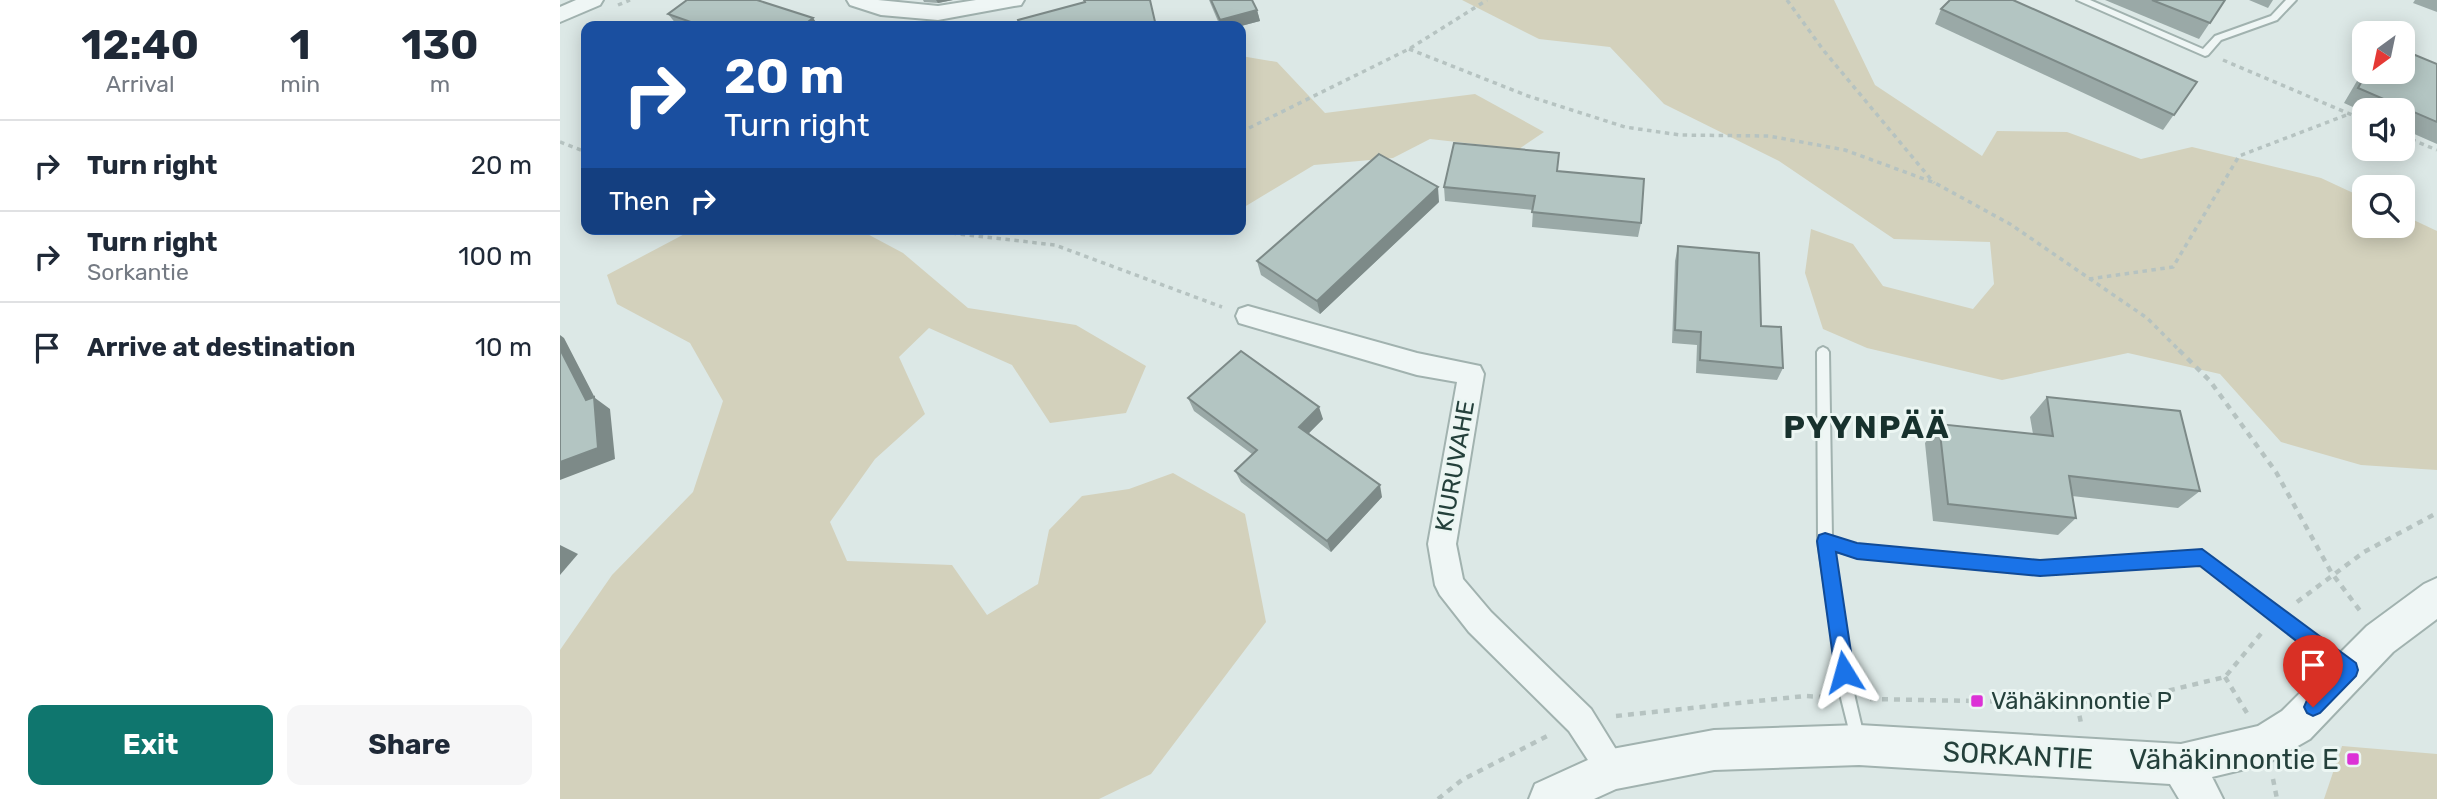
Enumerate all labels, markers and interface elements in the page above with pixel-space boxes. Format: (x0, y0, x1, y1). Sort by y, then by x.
text: 12:40 (81, 20, 199, 70)
text: 1 (290, 20, 311, 70)
text: 130 (402, 20, 479, 70)
north arrow (2352, 21, 2415, 84)
map controls (2352, 21, 2415, 238)
text: 20 m (724, 47, 845, 105)
icon: right (609, 49, 700, 140)
text: Arrival (106, 70, 175, 98)
text: min (280, 70, 320, 98)
text: m (430, 70, 450, 98)
button: sound (2352, 98, 2415, 161)
text: Turn right (724, 106, 869, 144)
icon: right (28, 147, 66, 185)
text: Turn right (87, 150, 217, 181)
text: 20 m (471, 150, 532, 181)
button: search (2352, 175, 2415, 238)
icon: right (684, 182, 722, 220)
text: Then (609, 186, 670, 217)
text: Turn right (87, 227, 217, 258)
icon: right (28, 238, 66, 276)
text: 100 m (458, 241, 532, 272)
text: Sorkantie (87, 258, 189, 286)
icon: arrive (28, 329, 66, 367)
text: Arrive at destination (87, 332, 355, 363)
text: 10 m (475, 332, 532, 363)
street label: KIURUVAHE (1430, 398, 1480, 534)
district label: PYYNPÄÄ (1783, 408, 1951, 446)
position arrow (1807, 635, 1881, 709)
pin (2283, 635, 2343, 707)
icon: arrive (2294, 646, 2332, 684)
place label: Vähäkinnontie P (1991, 687, 2172, 715)
marker: Vähäkinnontie P (1969, 693, 1985, 709)
button: Exit (28, 705, 273, 785)
button: Share (287, 705, 532, 785)
street label: SORKANTIE (1942, 735, 2094, 776)
place label: Vähäkinnontie E (2129, 743, 2339, 776)
marker: Vähäkinnontie E (2345, 751, 2361, 767)

